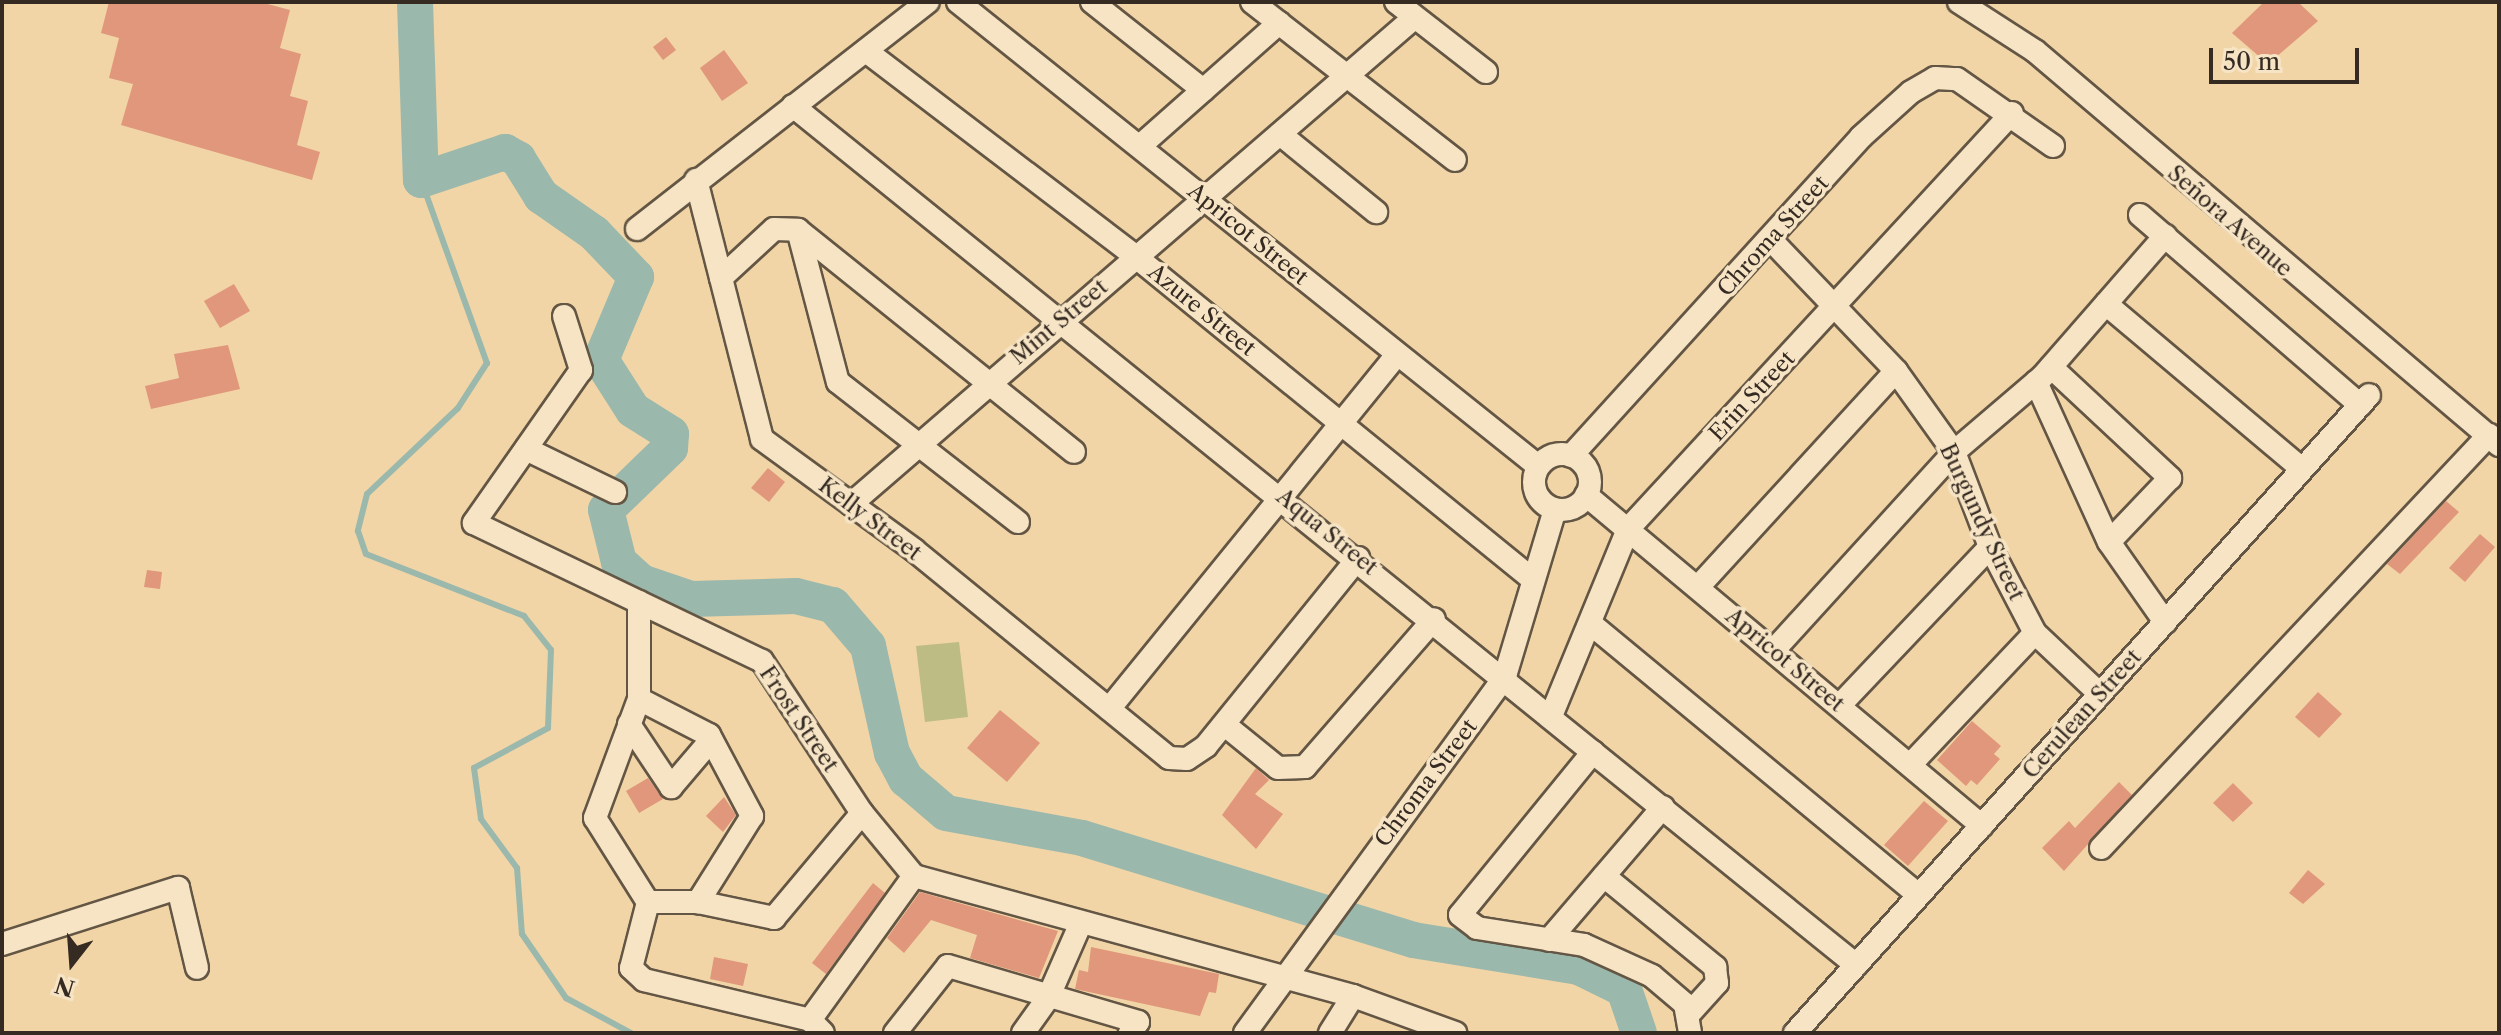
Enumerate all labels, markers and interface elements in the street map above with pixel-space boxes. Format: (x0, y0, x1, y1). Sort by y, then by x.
scale bar (2213, 32, 2363, 82)
text: 50 m (2223, 47, 2280, 76)
street label: Señora Avenue (2162, 159, 2298, 283)
street label: Chroma Street (1712, 170, 1834, 302)
street label: Apricot Street (1183, 178, 1313, 290)
street label: Azure Street (1143, 259, 1261, 361)
street label: Mint Street (1005, 274, 1113, 370)
street label: Erin Street (1704, 346, 1800, 446)
street label: Burgundy Street (1934, 439, 2030, 605)
street label: Kelly Street (813, 472, 927, 566)
street label: Aqua Street (1271, 483, 1383, 581)
street label: Apricot Street (1720, 603, 1850, 717)
street label: Cerulean Street (2017, 644, 2147, 784)
street label: Frost Street (754, 661, 844, 777)
street label: Chroma Street (1369, 714, 1483, 852)
north arrow (32, 923, 112, 1003)
text: N (52, 971, 78, 1002)

